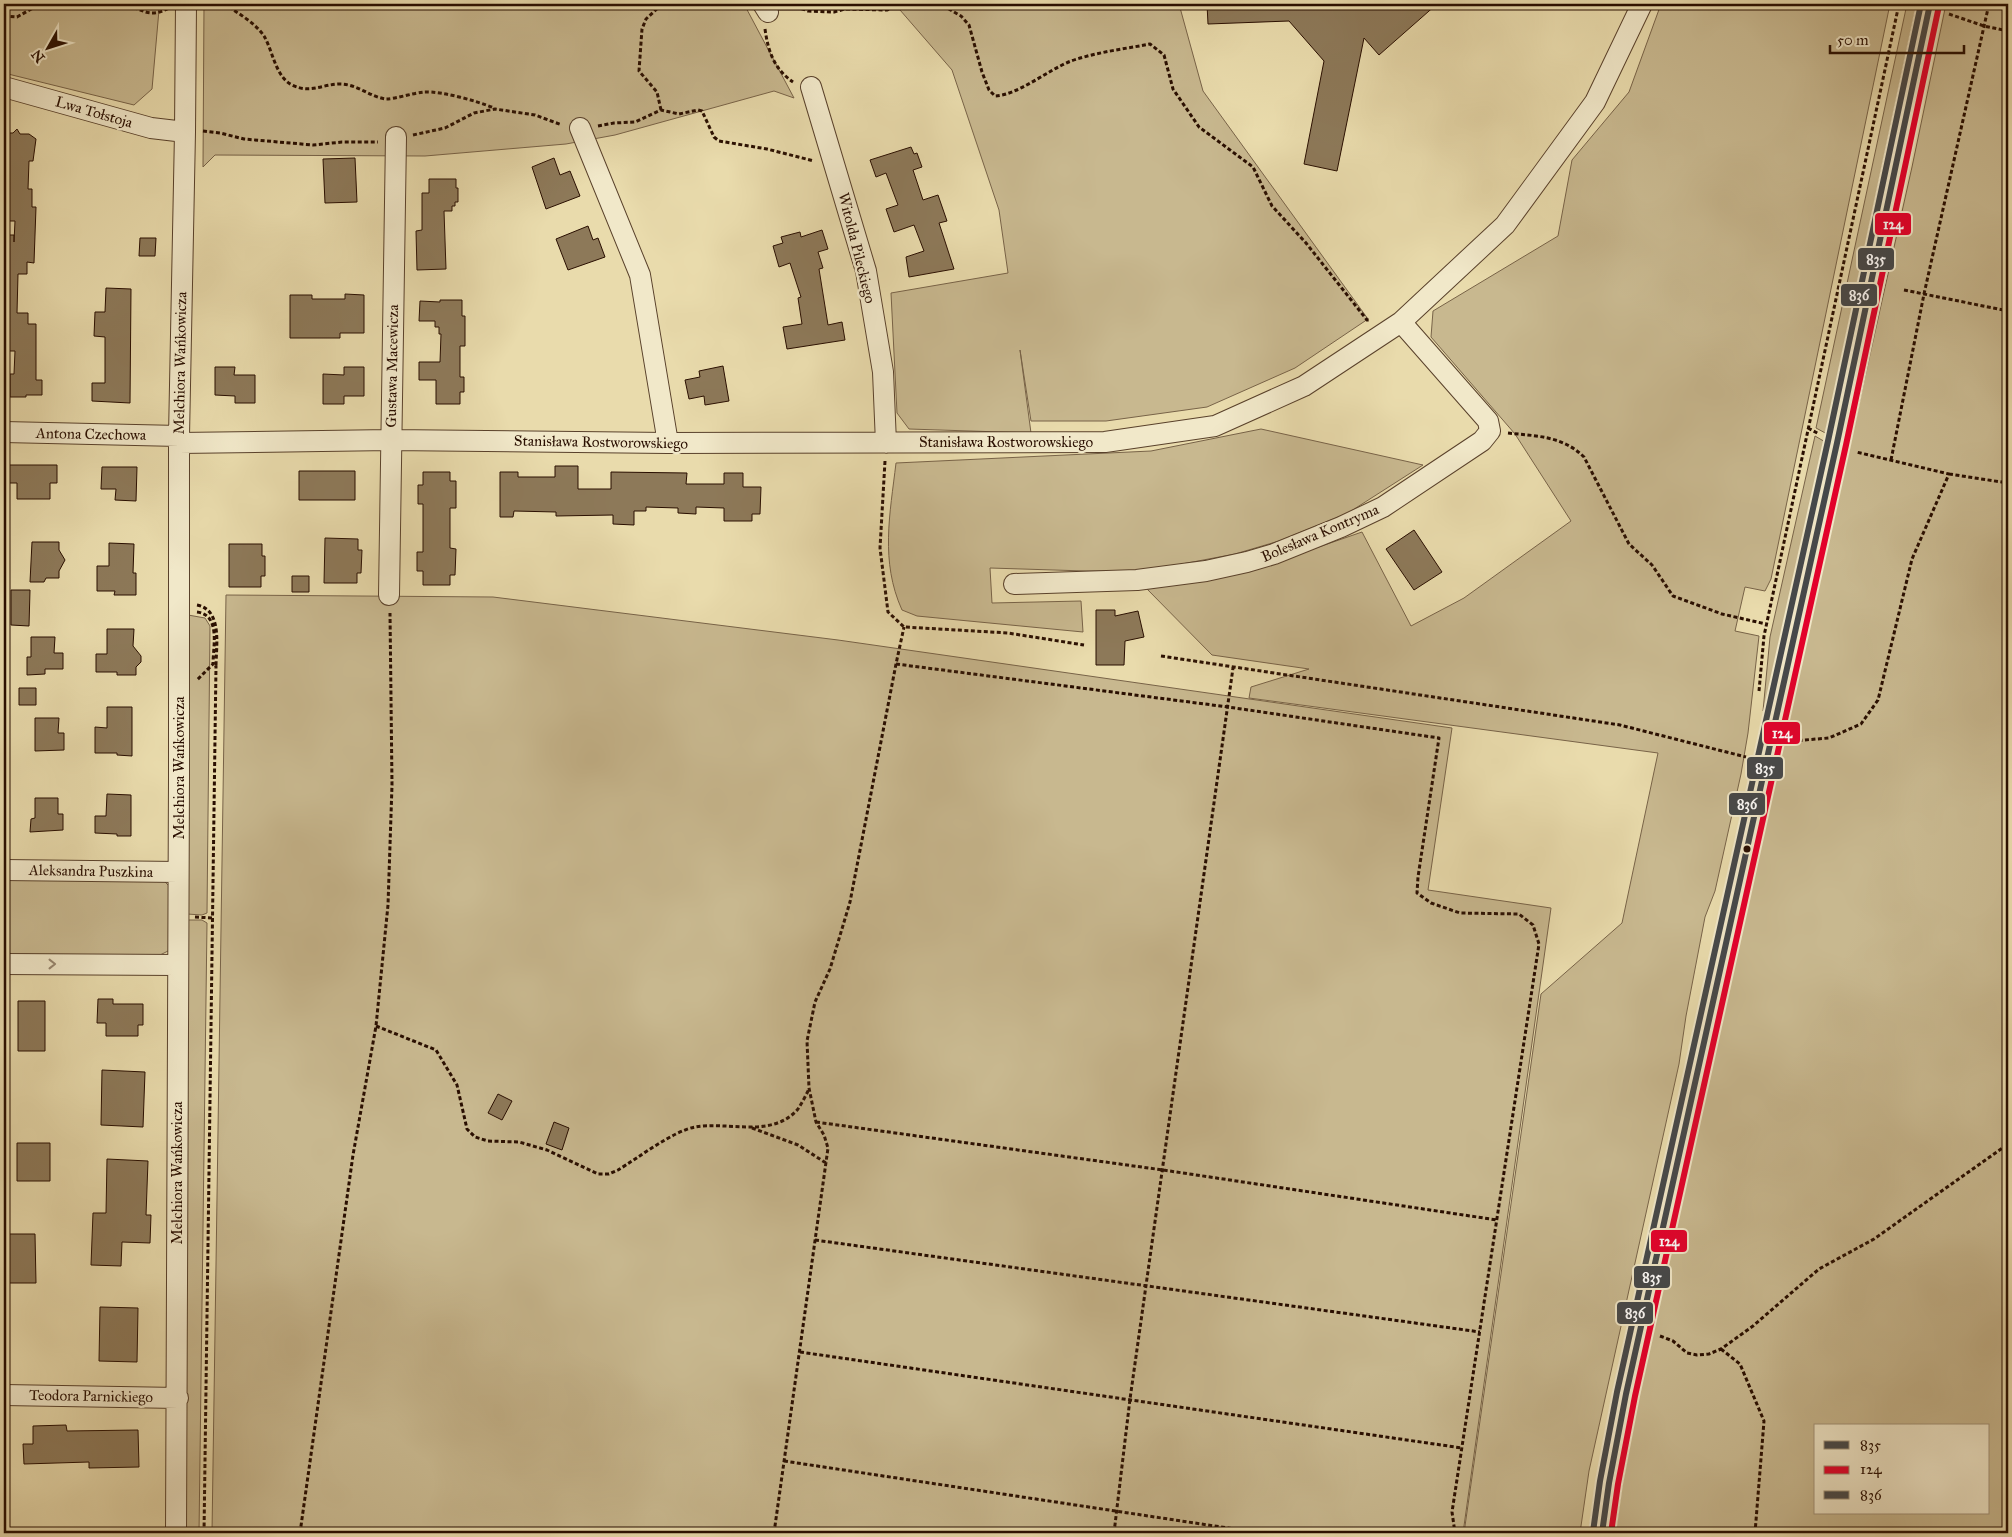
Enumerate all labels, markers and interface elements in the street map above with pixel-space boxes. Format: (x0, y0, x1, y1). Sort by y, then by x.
north arrow (22, 22, 72, 72)
scale bar (1830, 22, 1963, 54)
text: 50 m (1837, 31, 1869, 49)
text: N (28, 46, 49, 66)
street label: Lwa Tołstoja (53, 92, 135, 132)
street label: Witolda Pileckiego (835, 191, 880, 306)
line badge: 124 (1874, 212, 1912, 236)
text: 124 (1883, 216, 1904, 234)
line badge: 835 (1857, 247, 1895, 271)
text: 835 (1866, 251, 1886, 269)
line badge: 836 (1840, 283, 1878, 307)
text: 836 (1849, 287, 1870, 305)
street label: Melchiora Wańkowicza (170, 291, 190, 435)
street label: Gustawa Macewicza (382, 304, 402, 428)
street label: Antona Czechowa (35, 424, 147, 444)
street label: Stanisława Rostworowskiego (514, 431, 689, 453)
street label: Stanisława Rostworowskiego (919, 433, 1093, 451)
street label: Bolesława Kontryma (1259, 500, 1382, 566)
street label: Melchiora Wańkowicza (170, 696, 188, 839)
line badge: 124 (1763, 721, 1801, 745)
text: 124 (1772, 725, 1793, 743)
line badge: 835 (1746, 756, 1784, 780)
text: 835 (1755, 760, 1775, 778)
line badge: 836 (1728, 792, 1766, 816)
text: 836 (1737, 796, 1758, 814)
unlabelled marker (1742, 844, 1752, 854)
street label: Aleksandra Puszkina (28, 861, 154, 881)
one-way arrow (49, 959, 57, 969)
street label: Melchiora Wańkowicza (168, 1101, 186, 1244)
line badge: 124 (1650, 1229, 1688, 1253)
text: 124 (1659, 1233, 1680, 1251)
line badge: 835 (1633, 1265, 1671, 1289)
text: 835 (1642, 1269, 1662, 1287)
line badge: 836 (1616, 1301, 1654, 1325)
text: 836 (1625, 1305, 1646, 1323)
street label: Teodora Parnickiego (29, 1386, 153, 1406)
legend (1814, 1424, 1990, 1514)
text: 835 (1860, 1436, 1881, 1454)
text: 124 (1860, 1460, 1882, 1478)
text: 836 (1860, 1486, 1883, 1504)

